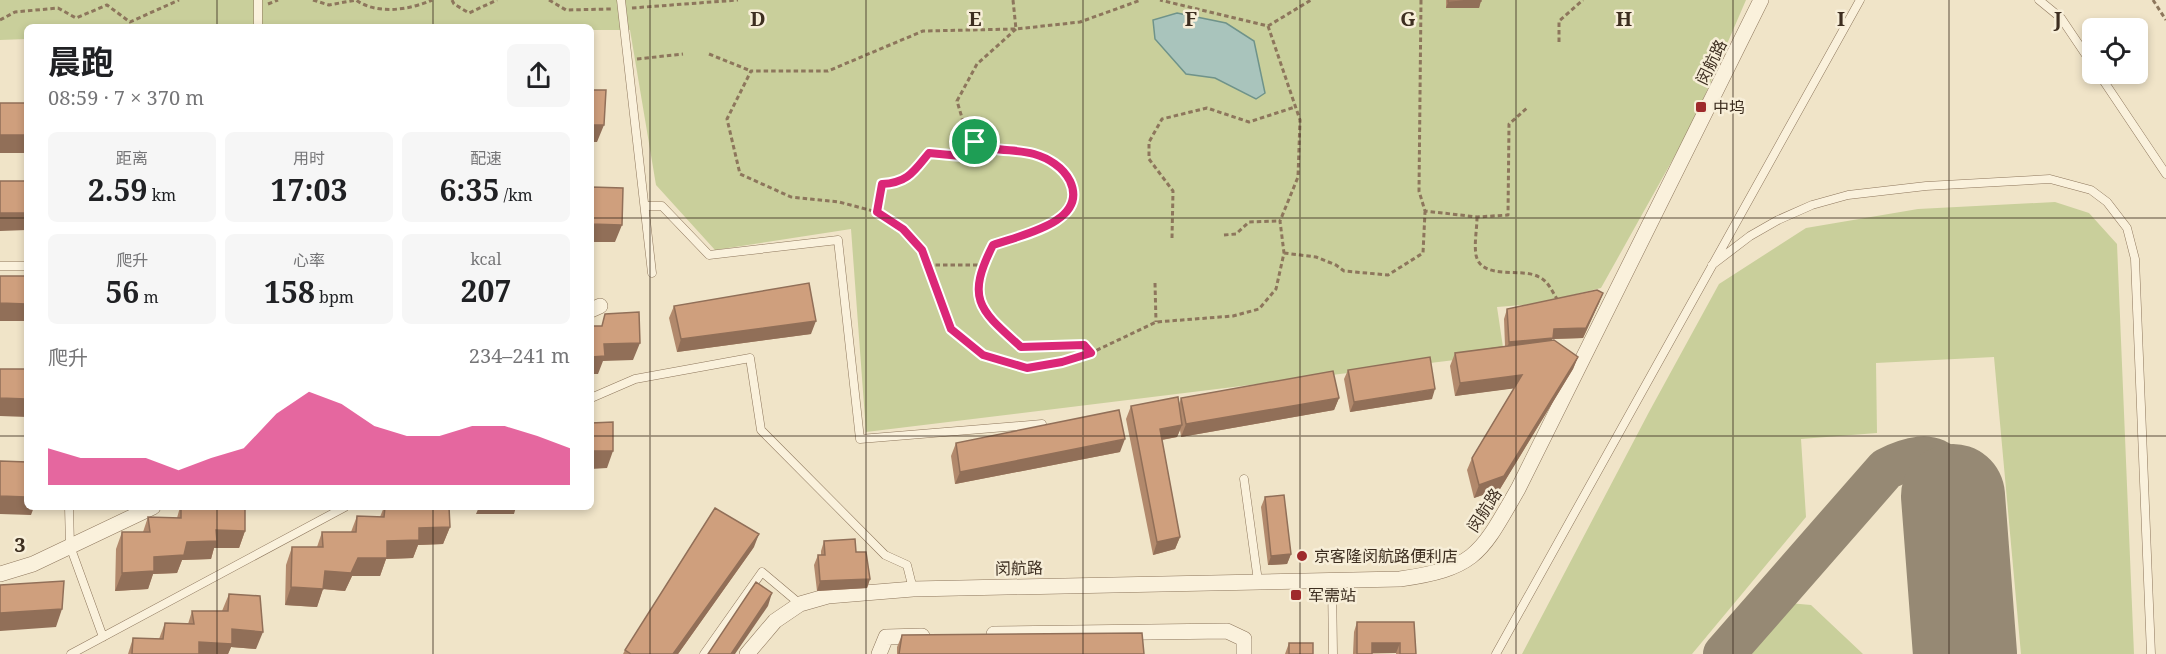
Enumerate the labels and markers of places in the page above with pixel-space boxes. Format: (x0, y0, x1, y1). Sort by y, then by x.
place label: 中坞 (1713, 96, 1745, 118)
marker: 中坞 (1694, 100, 1708, 114)
pin (949, 116, 1000, 167)
place label: 京客隆闵航路便利店 (1314, 545, 1458, 567)
marker: 京客隆闵航路便利店 (1295, 549, 1309, 563)
place label: 军需站 (1308, 584, 1356, 606)
marker: 军需站 (1289, 588, 1303, 602)

